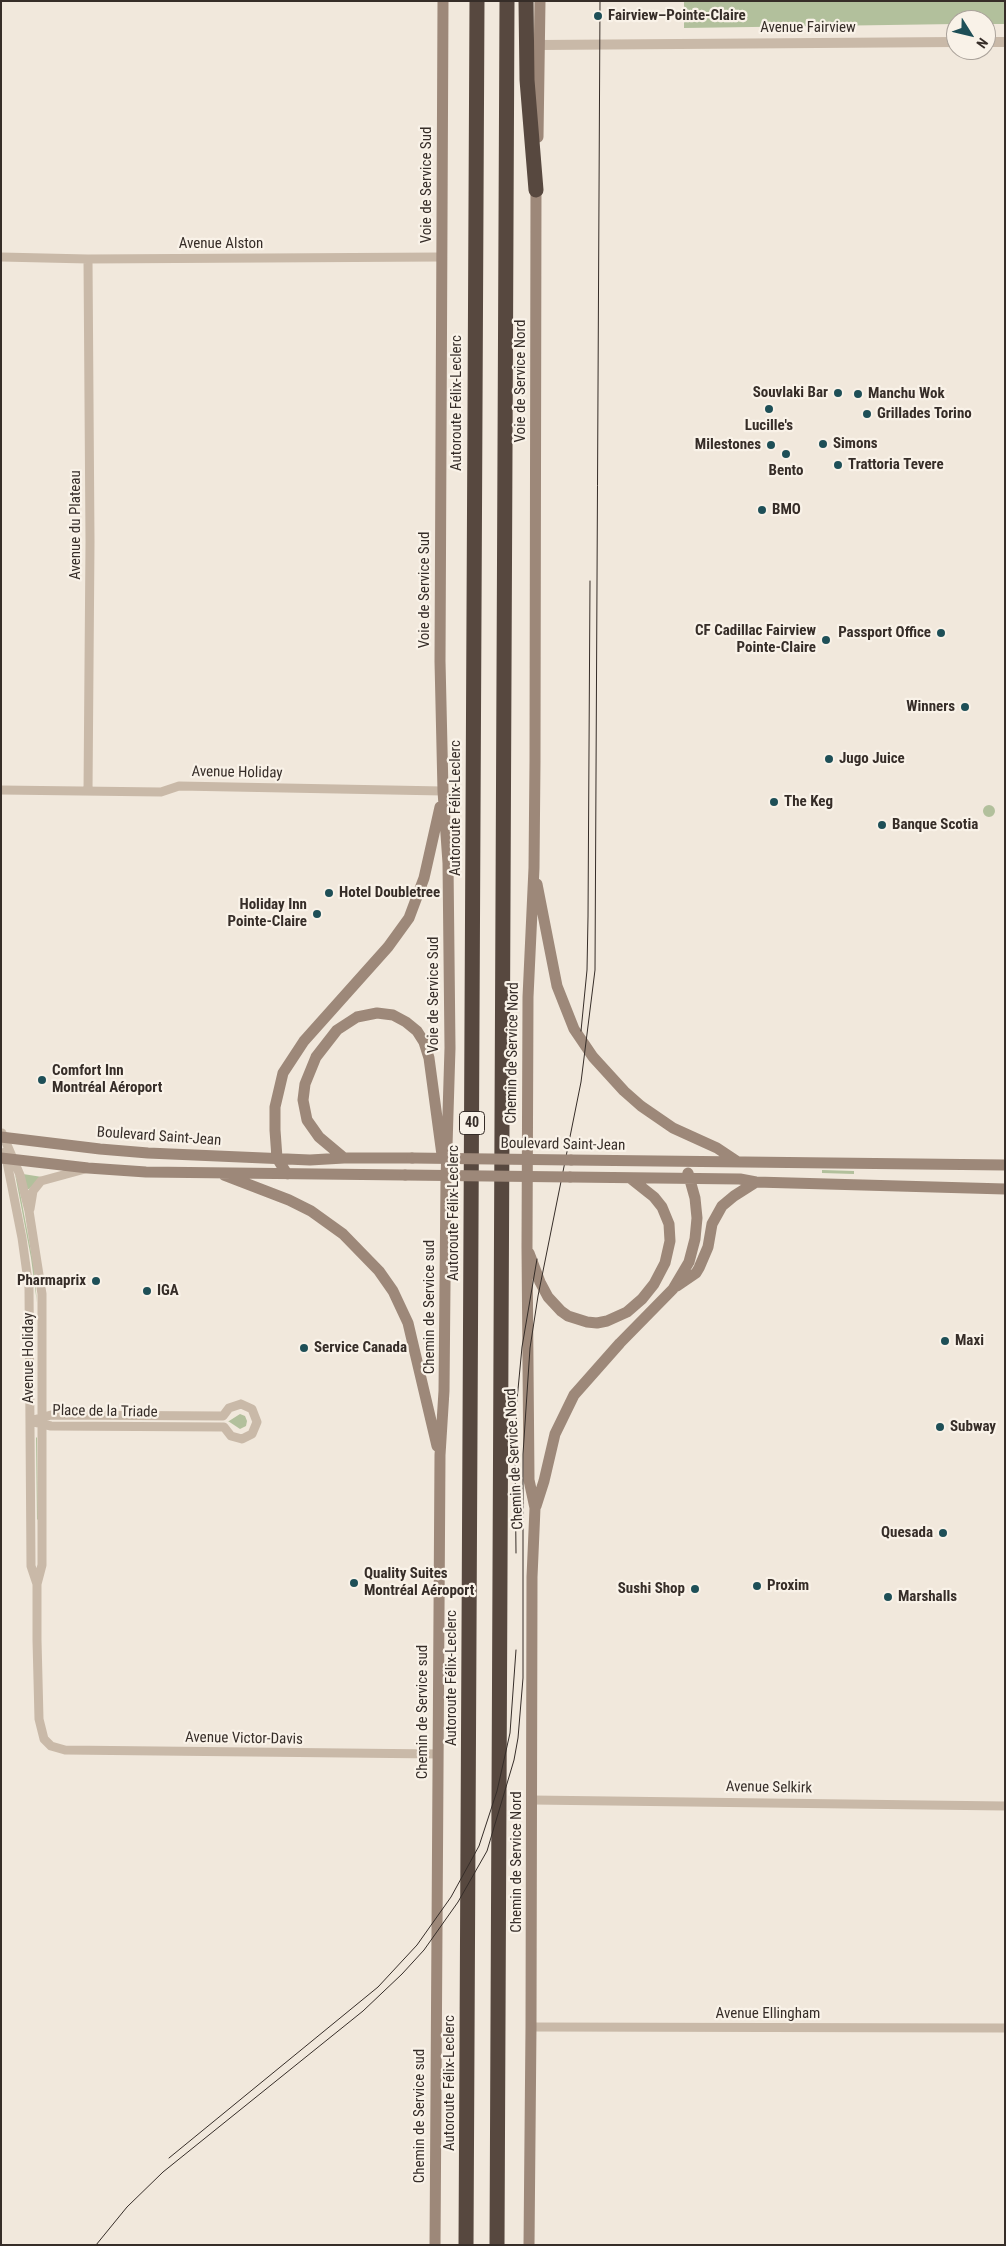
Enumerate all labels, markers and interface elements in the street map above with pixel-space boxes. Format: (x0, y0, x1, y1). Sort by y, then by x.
place label: Fairview–Pointe-Claire (608, 7, 746, 25)
marker: Fairview–Pointe-Claire (592, 10, 604, 22)
north arrow (946, 10, 996, 60)
street label: Avenue Fairview (760, 19, 856, 37)
text: N (973, 35, 991, 51)
street label: Voie de Service Sud (418, 127, 436, 243)
street label: Avenue Alston (179, 235, 263, 253)
street label: Voie de Service Nord (512, 320, 530, 442)
street label: Autoroute Félix-Leclerc (448, 335, 466, 471)
place label: Souvlaki Bar (753, 384, 828, 402)
place label: Manchu Wok (868, 385, 945, 403)
marker: Souvlaki Bar (832, 387, 844, 399)
marker: Manchu Wok (852, 388, 864, 400)
marker: Lucille's (763, 403, 775, 415)
place label: Grillades Torino (877, 405, 972, 423)
marker: Grillades Torino (861, 408, 873, 420)
place label: Lucille's (745, 417, 793, 435)
place label: Simons (833, 435, 878, 453)
place label: Milestones (695, 436, 761, 454)
marker: Simons (817, 438, 829, 450)
marker: Milestones (765, 439, 777, 451)
marker: Bento (780, 448, 792, 460)
place label: Trattoria Tevere (848, 456, 944, 474)
marker: Trattoria Tevere (832, 459, 844, 471)
place label: Bento (769, 462, 803, 480)
street label: Avenue du Plateau (67, 470, 85, 580)
place label: BMO (772, 501, 801, 519)
marker: BMO (756, 504, 768, 516)
street label: Voie de Service Sud (416, 532, 434, 648)
place label: CF Cadillac Fairview Pointe-Claire (695, 622, 816, 657)
place label: Passport Office (838, 624, 931, 642)
marker: Passport Office (935, 627, 947, 639)
marker: CF Cadillac Fairview Pointe-Claire (820, 634, 832, 646)
place label: Winners (906, 698, 955, 716)
marker: Winners (959, 701, 971, 713)
street label: Autoroute Félix-Leclerc (447, 740, 465, 876)
place label: Jugo Juice (839, 750, 905, 768)
marker: Jugo Juice (823, 753, 835, 765)
street label: Avenue Holiday (191, 763, 283, 783)
place label: The Keg (784, 793, 833, 811)
marker: The Keg (768, 796, 780, 808)
place label: Banque Scotia (892, 816, 978, 834)
marker: Banque Scotia (876, 819, 888, 831)
place label: Hotel Doubletree (339, 884, 440, 902)
marker: Hotel Doubletree (323, 887, 335, 899)
place label: Holiday Inn Pointe-Claire (228, 896, 307, 931)
marker: Holiday Inn Pointe-Claire (311, 908, 323, 920)
street label: Voie de Service Sud (425, 937, 443, 1053)
street label: Chemin de Service Nord (503, 982, 523, 1124)
place label: Comfort Inn Montréal Aéroport (52, 1062, 162, 1097)
marker: Comfort Inn Montréal Aéroport (36, 1074, 48, 1086)
road number: 40 (460, 1112, 484, 1134)
street label: Boulevard Saint-Jean (96, 1124, 222, 1150)
street label: Boulevard Saint-Jean (500, 1135, 626, 1155)
street label: Autoroute Félix-Leclerc (445, 1145, 463, 1281)
street label: Chemin de Service sud (421, 1240, 439, 1374)
place label: Pharmaprix (17, 1272, 86, 1290)
marker: Pharmaprix (90, 1275, 102, 1287)
place label: IGA (157, 1282, 179, 1300)
marker: IGA (141, 1285, 153, 1297)
street label: Avenue Holiday (20, 1312, 38, 1404)
place label: Maxi (955, 1332, 984, 1350)
marker: Maxi (939, 1335, 951, 1347)
place label: Service Canada (314, 1339, 407, 1357)
marker: Service Canada (298, 1342, 310, 1354)
street label: Chemin de Service Nord (502, 1388, 528, 1530)
street label: Place de la Triade (52, 1402, 158, 1422)
place label: Subway (950, 1418, 996, 1436)
marker: Subway (934, 1421, 946, 1433)
place label: Quesada (881, 1524, 933, 1542)
marker: Quesada (937, 1527, 949, 1539)
place label: Quality Suites Montréal Aéroport (364, 1565, 474, 1600)
marker: Quality Suites Montréal Aéroport (348, 1577, 360, 1589)
place label: Proxim (767, 1577, 809, 1595)
place label: Sushi Shop (618, 1580, 685, 1598)
marker: Proxim (751, 1580, 763, 1592)
marker: Sushi Shop (689, 1583, 701, 1595)
place label: Marshalls (898, 1588, 957, 1606)
marker: Marshalls (882, 1591, 894, 1603)
street label: Autoroute Félix-Leclerc (443, 1610, 461, 1746)
street label: Chemin de Service sud (414, 1645, 432, 1779)
street label: Avenue Victor-Davis (185, 1729, 303, 1749)
street label: Avenue Selkirk (726, 1778, 812, 1798)
street label: Chemin de Service Nord (508, 1791, 526, 1933)
street label: Avenue Ellingham (716, 2005, 820, 2023)
street label: Autoroute Félix-Leclerc (441, 2015, 459, 2151)
street label: Chemin de Service sud (411, 2049, 429, 2183)

